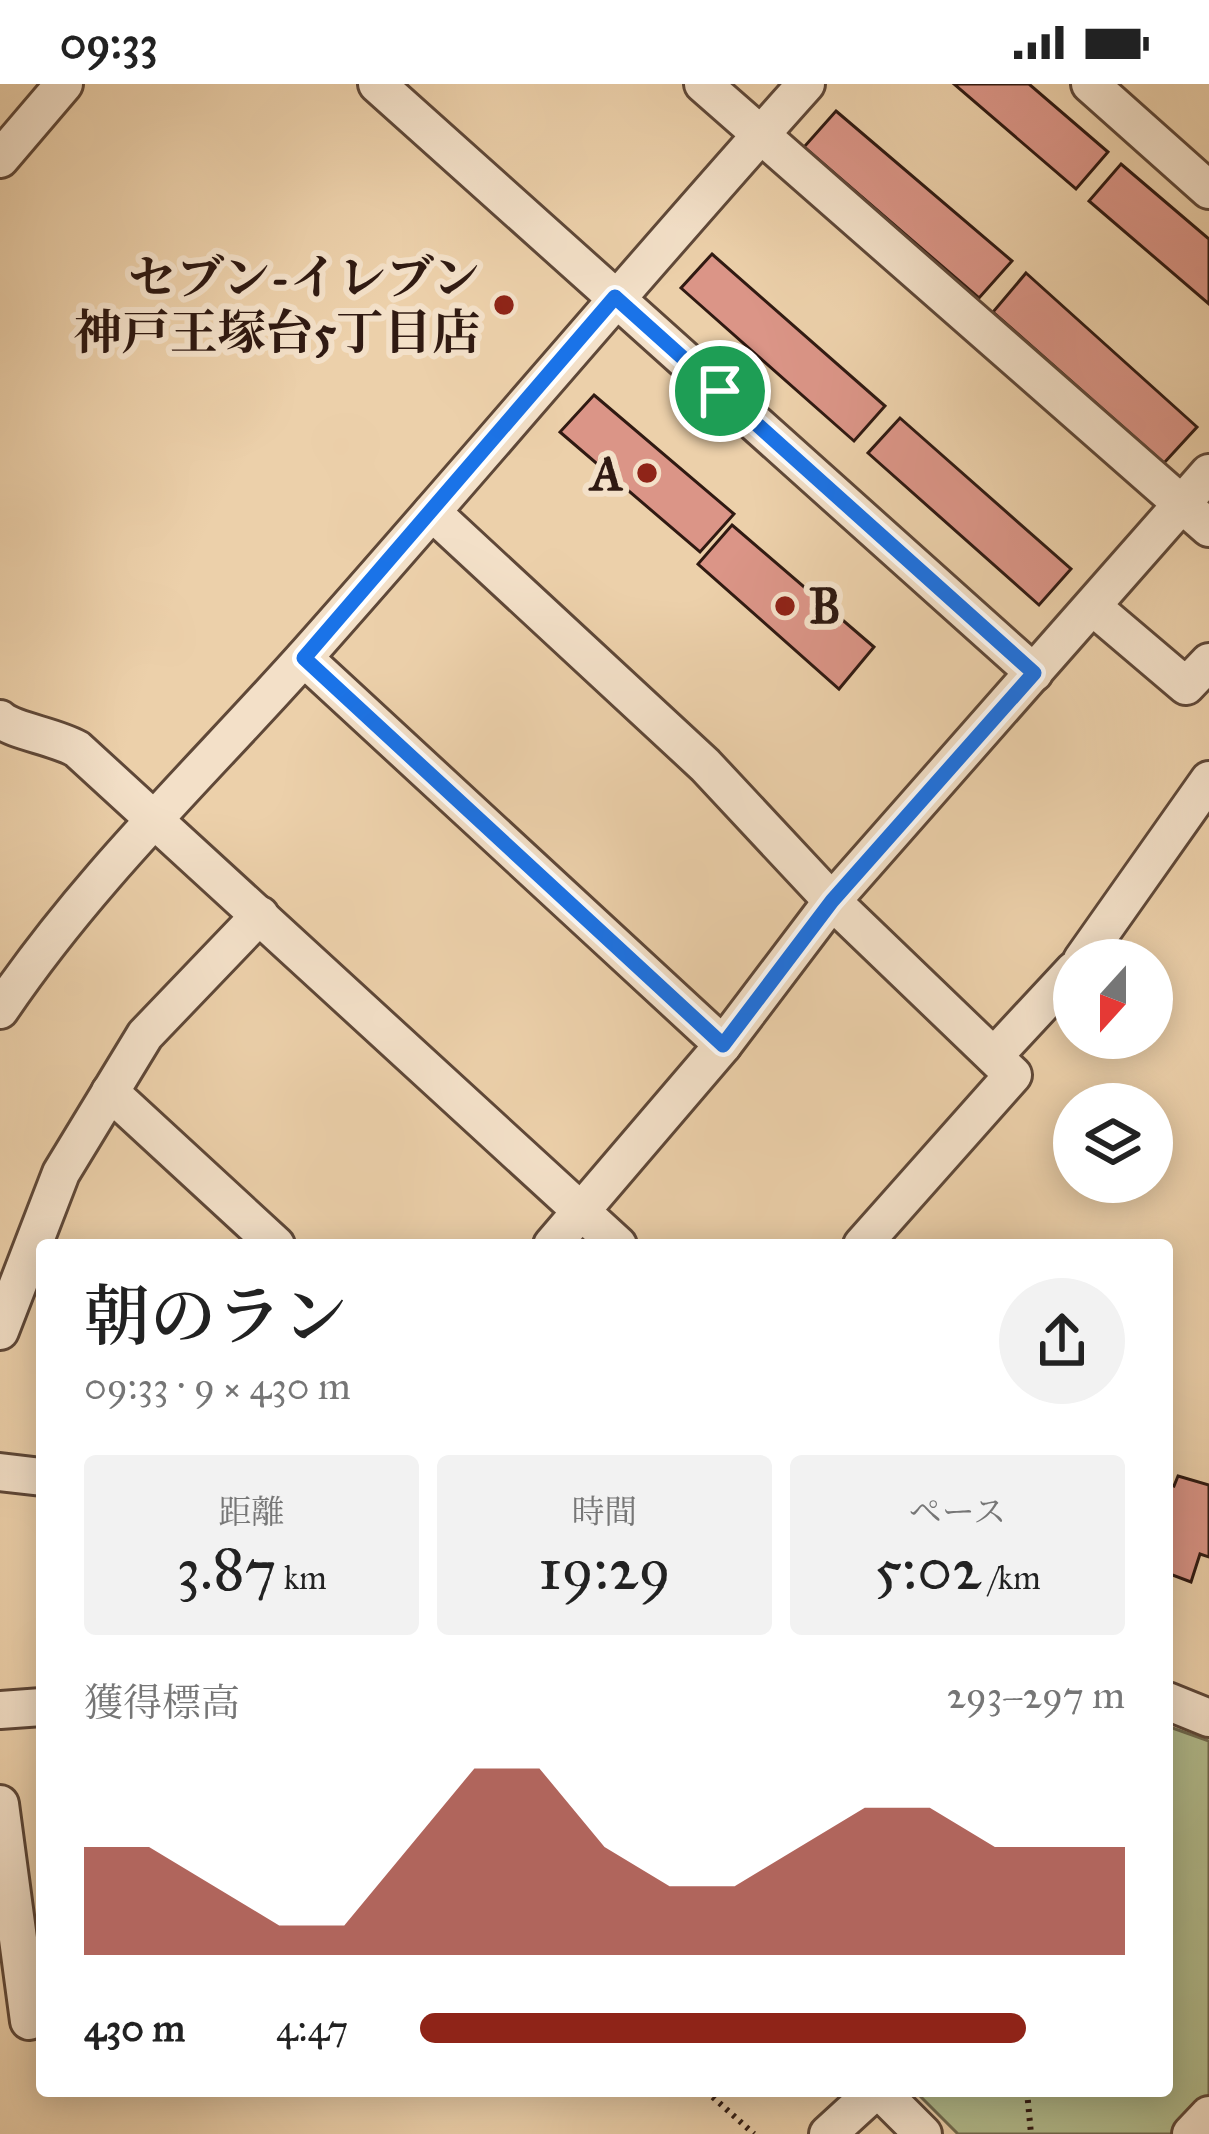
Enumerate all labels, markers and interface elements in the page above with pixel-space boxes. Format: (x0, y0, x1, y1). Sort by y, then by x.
text: 09:33 (60, 15, 158, 70)
place label: セブン-イレブン 神戸王塚台5丁目店 (74, 248, 480, 362)
marker: セブン-イレブン 神戸王塚台5丁目店 (491, 292, 517, 318)
pin (669, 340, 771, 442)
icon: arrive (687, 358, 753, 424)
place label: A (588, 444, 624, 503)
marker: A (634, 460, 660, 486)
place label: B (809, 577, 841, 636)
marker: B (772, 593, 798, 619)
north arrow (1053, 939, 1173, 1059)
map controls (1053, 939, 1173, 1203)
button: layers (1053, 1083, 1173, 1203)
text: 朝のラン (84, 1276, 348, 1357)
button: share (999, 1278, 1125, 1404)
text: 09:33 · 9 × 430 m (84, 1362, 351, 1410)
text: 距離 (219, 1492, 285, 1532)
text: 時間 (572, 1492, 638, 1532)
text: ペース (909, 1492, 1006, 1532)
text: 3.87 (176, 1532, 277, 1605)
text: 19:29 (538, 1532, 671, 1605)
text: 5:02 (874, 1532, 982, 1605)
text: km (277, 1558, 327, 1598)
text: /km (982, 1558, 1041, 1598)
text: 293–297 m (947, 1671, 1125, 1719)
text: 獲得標高 (84, 1679, 240, 1727)
text: 430 m (84, 2004, 185, 2052)
text: 4:47 (276, 2004, 348, 2052)

